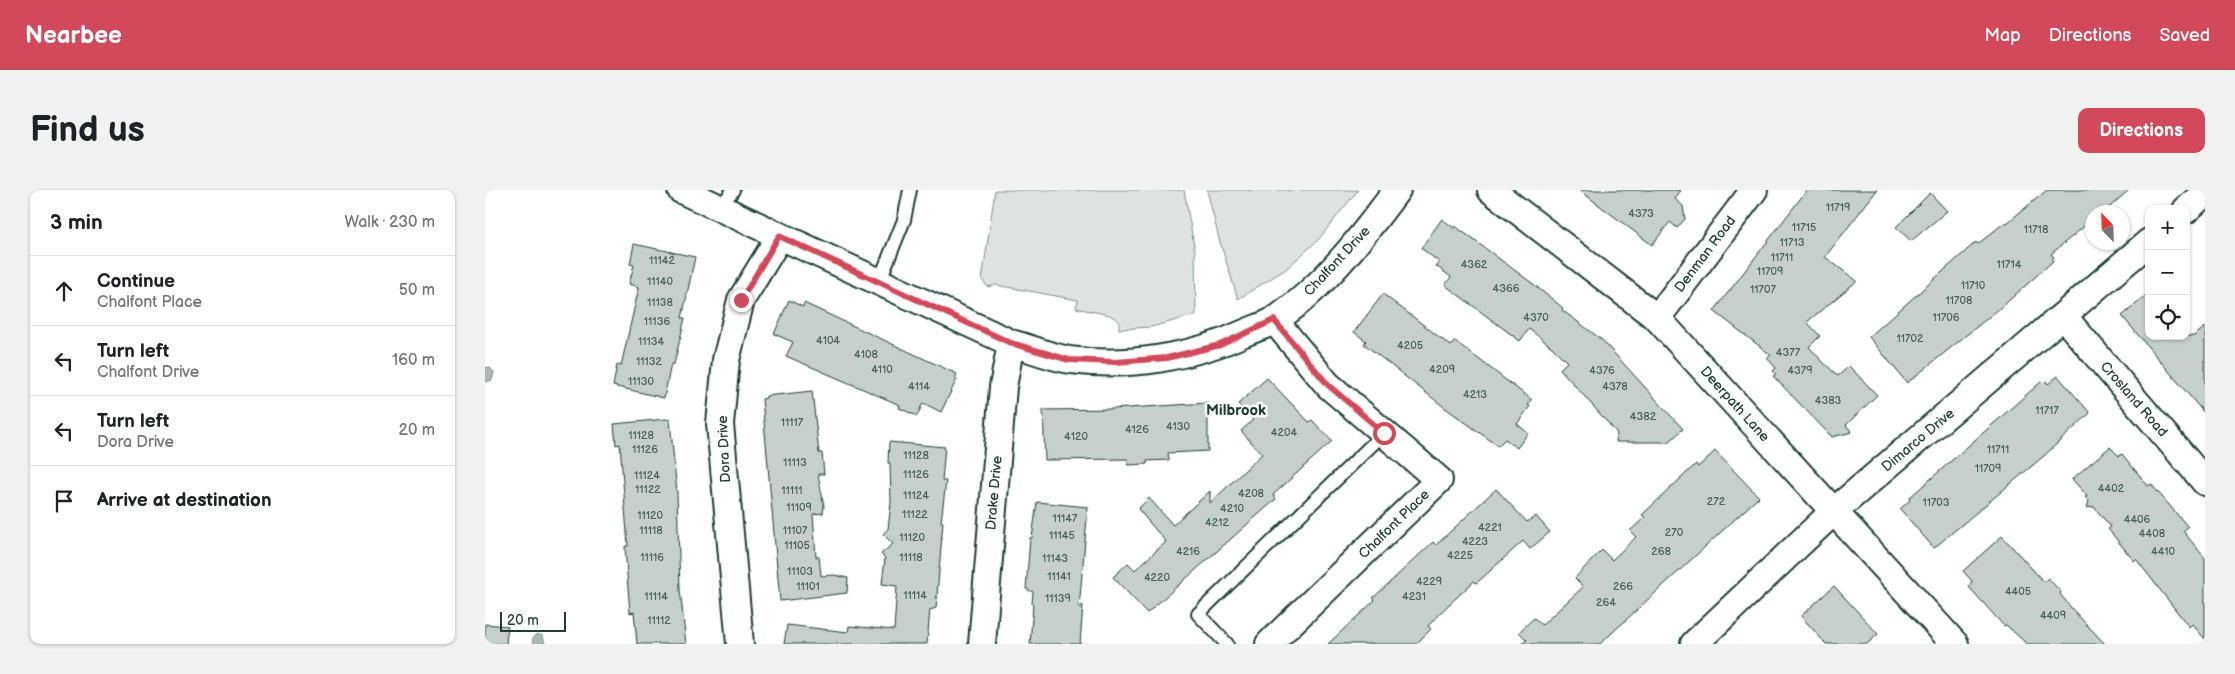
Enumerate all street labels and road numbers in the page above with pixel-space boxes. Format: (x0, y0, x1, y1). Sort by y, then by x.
street label: Denman Road (1671, 212, 1739, 296)
street label: Chalfont Drive (1300, 223, 1374, 299)
street label: Crosland Road (2097, 358, 2171, 440)
street label: Deerpath Lane (1697, 363, 1773, 445)
street label: Dimarco Drive (1878, 405, 1958, 475)
street label: Dora Drive (714, 415, 734, 483)
street label: Drake Drive (982, 455, 1006, 531)
street label: Chalfont Place (1355, 486, 1433, 562)

